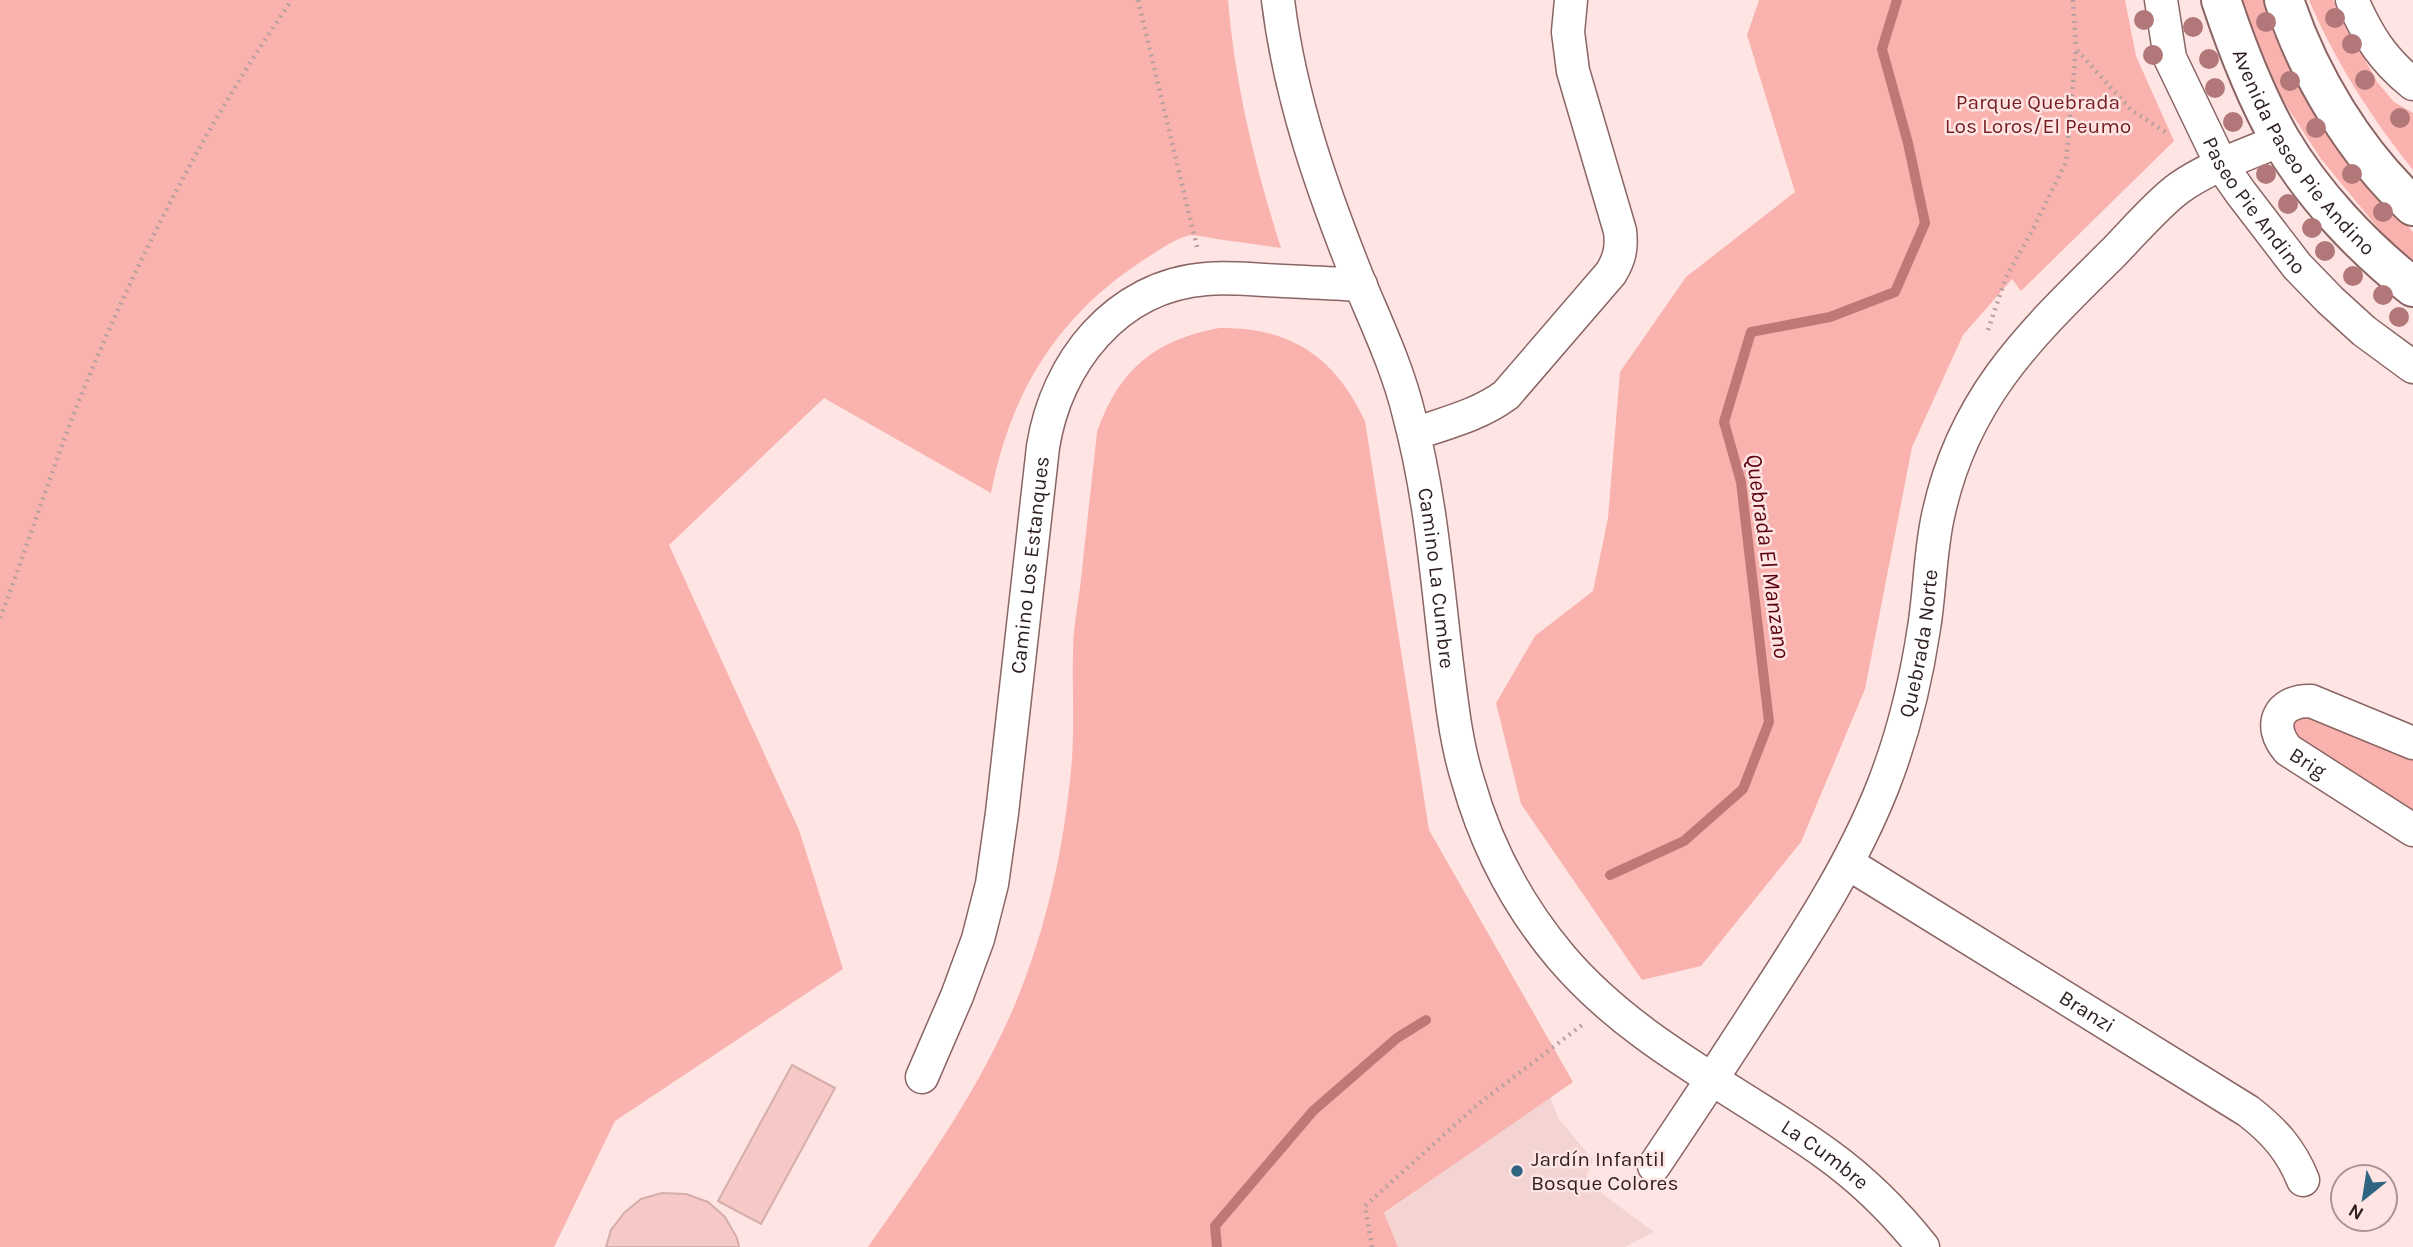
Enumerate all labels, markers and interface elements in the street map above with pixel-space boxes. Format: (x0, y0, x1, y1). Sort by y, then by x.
street label: Avenida Paseo Pie Andino (2228, 42, 2386, 258)
park label: Parque Quebrada Los Loros/El Peumo (1945, 90, 2131, 138)
street label: Paseo Pie Andino (2200, 130, 2314, 278)
water label: Quebrada El Manzano (1740, 452, 1796, 660)
street label: Camino Los Estanques (1006, 455, 1054, 675)
street label: Camino La Cumbre (1413, 486, 1459, 670)
street label: Quebrada Norte (1894, 568, 1942, 720)
street label: Brig (2285, 742, 2331, 783)
street label: Branzi (2055, 985, 2119, 1038)
street label: La Cumbre (1777, 1114, 1874, 1194)
place label: Jardín Infantil Bosque Colores (1531, 1147, 1678, 1195)
marker: Jardín Infantil Bosque Colores (1509, 1163, 1525, 1179)
north arrow (2329, 1163, 2399, 1233)
text: N (2345, 1199, 2367, 1225)

